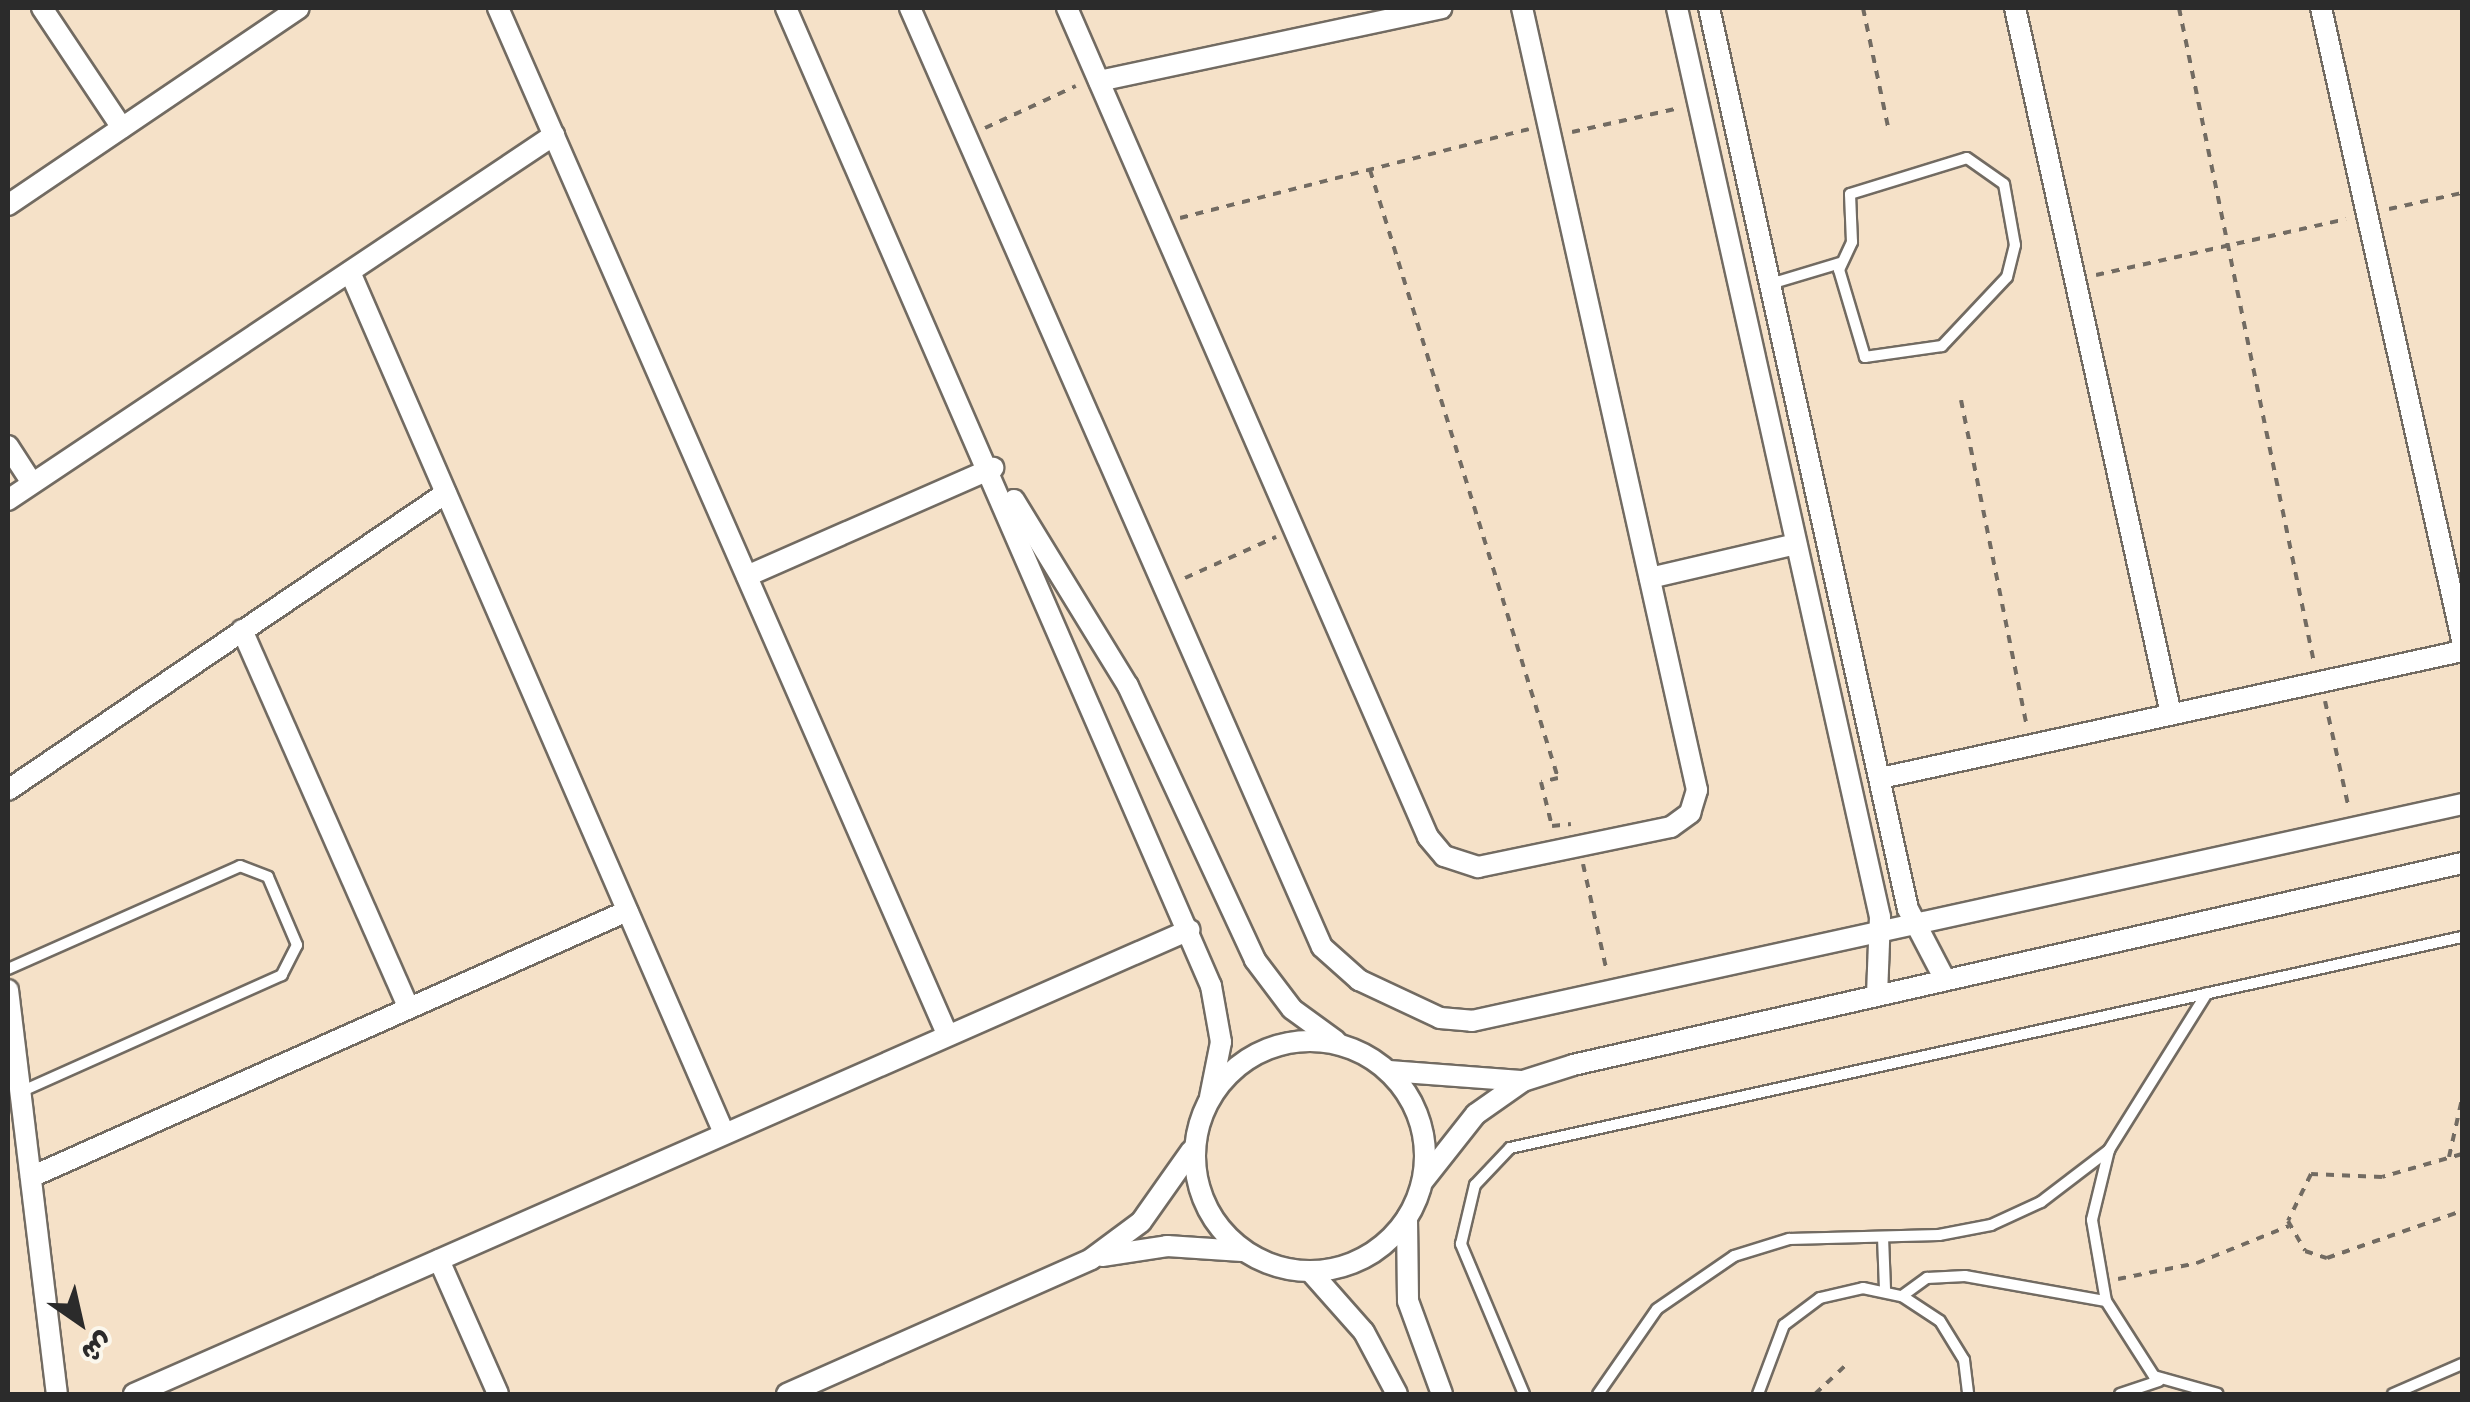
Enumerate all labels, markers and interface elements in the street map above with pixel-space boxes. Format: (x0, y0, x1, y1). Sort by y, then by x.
north arrow (30, 1272, 130, 1372)
text: ش (73, 1323, 121, 1372)

